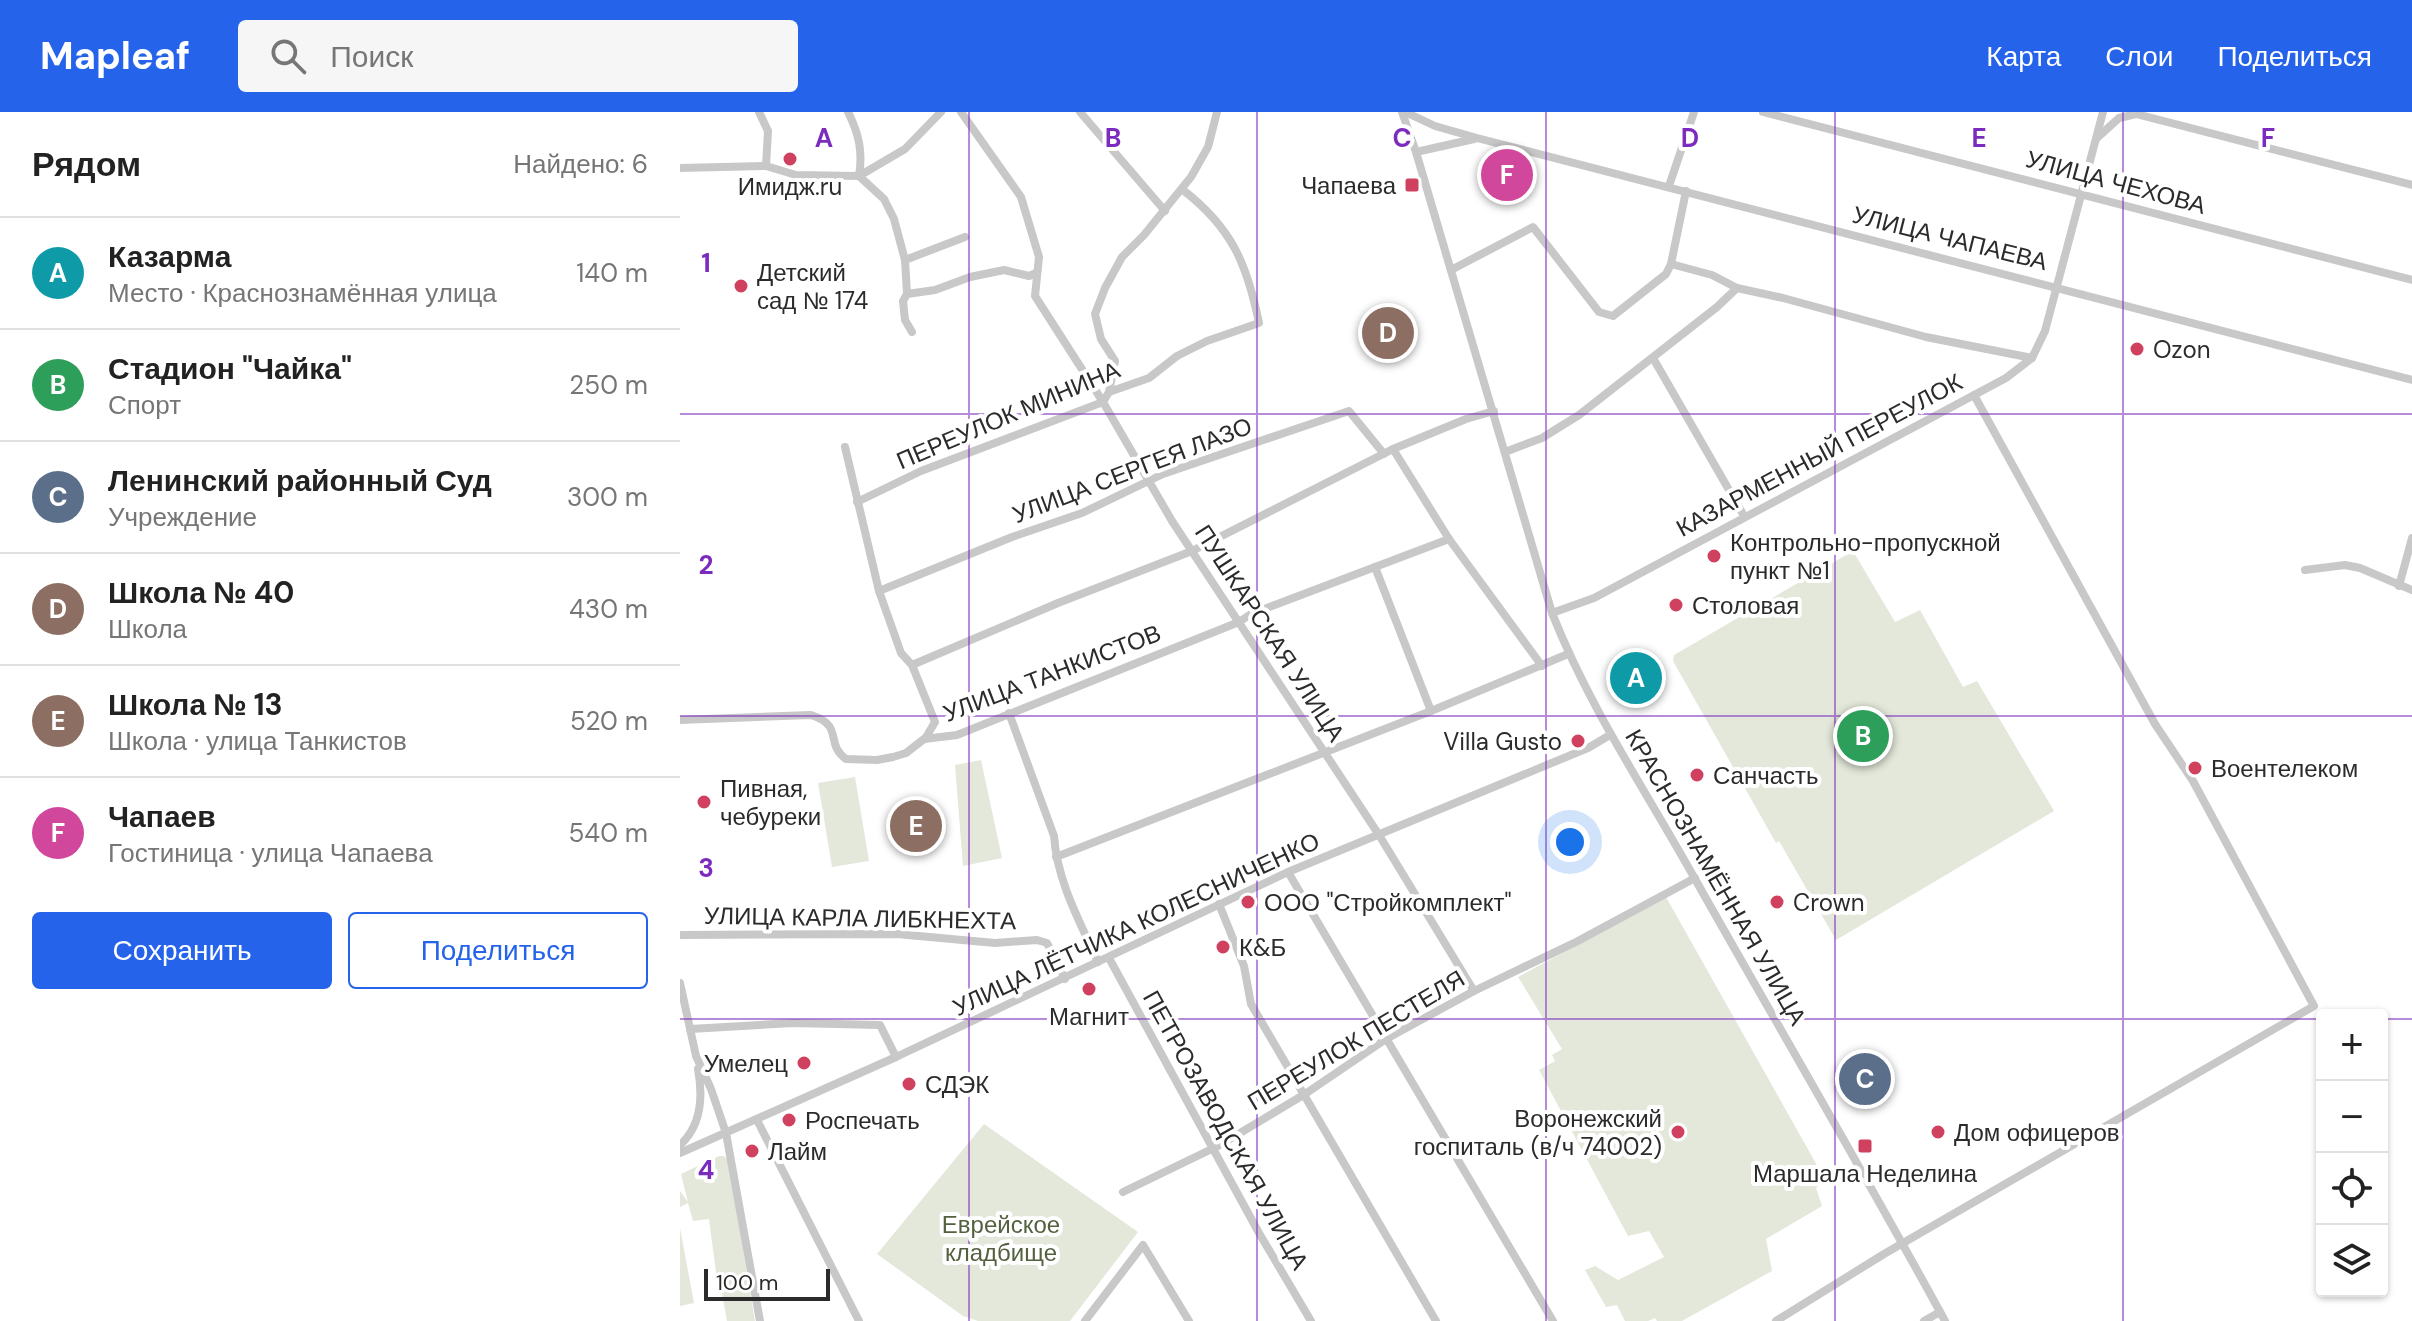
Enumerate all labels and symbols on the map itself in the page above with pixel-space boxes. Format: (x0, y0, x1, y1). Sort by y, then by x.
text: A (815, 121, 833, 155)
text: B (1105, 121, 1121, 155)
text: C (1392, 121, 1412, 155)
text: D (1681, 121, 1699, 155)
text: E (1971, 121, 1987, 155)
text: F (2261, 121, 2275, 155)
street label: УЛИЦА ЧЕХОВА (2023, 143, 2209, 221)
pin: F (1481, 145, 1533, 205)
marker: Имидж.ru (781, 150, 799, 168)
place label: Чапаева (1301, 170, 1397, 201)
place label: Имидж.ru (738, 171, 842, 202)
marker: Чапаева (1403, 176, 1421, 194)
street label: УЛИЦА ЧАПАЕВА (1849, 199, 2051, 277)
text: 1 (701, 246, 711, 280)
place label: Детский сад № 174 (757, 257, 868, 316)
marker: Детский сад № 174 (732, 277, 750, 295)
pin: D (1362, 303, 1414, 363)
place label: Ozon (2153, 334, 2211, 365)
marker: Ozon (2128, 340, 2146, 358)
street label: ПЕРЕУЛОК МИНИНА (892, 354, 1124, 476)
street label: КАЗАРМЕННЫЙ ПЕРЕУЛОК (1671, 366, 1967, 544)
street label: УЛИЦА СЕРГЕЯ ЛАЗО (1008, 410, 1256, 530)
street label: ПУШКАРСКАЯ УЛИЦА (1188, 519, 1352, 747)
place label: Контрольно-пропускной пункт №1 (1730, 527, 2001, 586)
marker: Контрольно-пропускной пункт №1 (1705, 547, 1723, 565)
text: 2 (698, 548, 714, 582)
place label: Столовая (1692, 590, 1799, 621)
marker: Столовая (1667, 596, 1685, 614)
street label: УЛИЦА ТАНКИСТОВ (939, 617, 1165, 729)
pin: A (1610, 648, 1662, 708)
pin: B (1837, 706, 1889, 766)
street label: КРАСНОЗНАМЁННАЯ УЛИЦА (1618, 723, 1814, 1031)
place label: Villa Gusto (1443, 726, 1562, 757)
marker: Villa Gusto (1569, 732, 1587, 750)
place label: Воентелеком (2211, 753, 2358, 784)
marker: Воентелеком (2186, 759, 2204, 777)
place label: Санчасть (1713, 760, 1819, 791)
marker: Санчасть (1688, 766, 1706, 784)
place label: Пивная, чебуреки (720, 773, 821, 832)
marker: Пивная, чебуреки (695, 793, 713, 811)
pin: E (890, 796, 942, 856)
your location (1550, 822, 1590, 862)
street label: УЛИЦА ЛЁТЧИКА КОЛЕСНИЧЕНКО (948, 825, 1324, 1023)
text: 3 (698, 851, 714, 885)
place label: ООО "Стройкомплект" (1264, 887, 1512, 918)
place label: Crown (1793, 887, 1865, 918)
marker: ООО "Стройкомплект" (1239, 893, 1257, 911)
marker: Crown (1768, 893, 1786, 911)
street label: УЛИЦА КАРЛА ЛИБКНЕХТА (704, 900, 1016, 936)
place label: К&Б (1239, 932, 1286, 963)
marker: К&Б (1214, 938, 1232, 956)
street label: ПЕРЕУЛОК ПЕСТЕЛЯ (1242, 963, 1470, 1117)
marker: Магнит (1080, 980, 1098, 998)
street label: ПЕТРОЗАВОДСКАЯ УЛИЦА (1136, 985, 1316, 1275)
place label: Магнит (1049, 1001, 1129, 1032)
place label: Умелец (704, 1048, 788, 1079)
pin: C (1839, 1049, 1891, 1109)
marker: Умелец (795, 1054, 813, 1072)
place label: СДЭК (925, 1069, 989, 1100)
marker: СДЭК (900, 1075, 918, 1093)
place label: Воронежский госпиталь (в/ч 74002) (1414, 1103, 1662, 1162)
place label: Роспечать (805, 1105, 920, 1136)
marker: Роспечать (780, 1111, 798, 1129)
place label: Дом офицеров (1954, 1117, 2120, 1148)
marker: Воронежский госпиталь (в/ч 74002) (1669, 1123, 1687, 1141)
marker: Дом офицеров (1929, 1123, 1947, 1141)
place label: Лайм (768, 1136, 827, 1167)
marker: Маршала Неделина (1856, 1137, 1874, 1155)
marker: Лайм (743, 1142, 761, 1160)
text: 4 (698, 1153, 714, 1187)
place label: Маршала Неделина (1753, 1158, 1978, 1189)
park label: Еврейское кладбище (942, 1209, 1060, 1268)
scale bar (704, 1265, 830, 1301)

